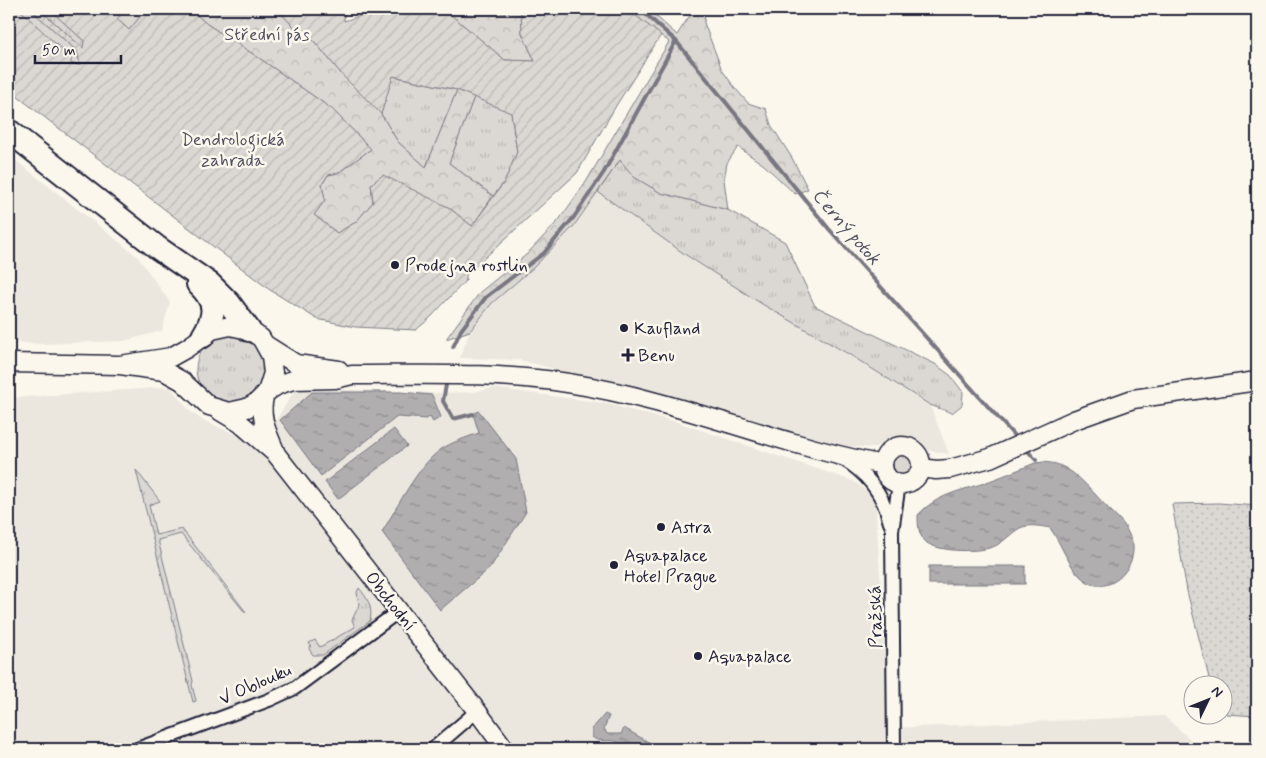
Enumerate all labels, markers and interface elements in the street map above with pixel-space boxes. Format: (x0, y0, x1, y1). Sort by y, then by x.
park label: Střední pás (224, 23, 310, 47)
scale bar (35, 32, 121, 64)
text: 50 m (42, 41, 76, 61)
park label: Dendrologická zahrada (181, 128, 285, 173)
water label: Černý potok (806, 183, 886, 271)
place label: Prodejna rostlin (405, 254, 528, 278)
marker: Prodejna rostlin (389, 259, 401, 271)
place label: Kaufland (634, 317, 700, 341)
marker: Kaufland (618, 322, 630, 334)
place label: Benu (638, 344, 675, 368)
marker: Benu (622, 349, 634, 361)
place label: Astra (671, 516, 712, 540)
marker: Astra (655, 521, 667, 533)
place label: Aquapalace Hotel Prague (624, 544, 717, 590)
marker: Aquapalace Hotel Prague (608, 559, 620, 571)
street label: Obchodní (359, 567, 421, 636)
street label: Pražská (863, 585, 889, 649)
place label: Aquapalace (708, 645, 791, 669)
marker: Aquapalace (692, 650, 704, 662)
street label: V Oblouku (216, 658, 295, 711)
north arrow (1184, 676, 1234, 726)
text: N (1207, 682, 1227, 701)

